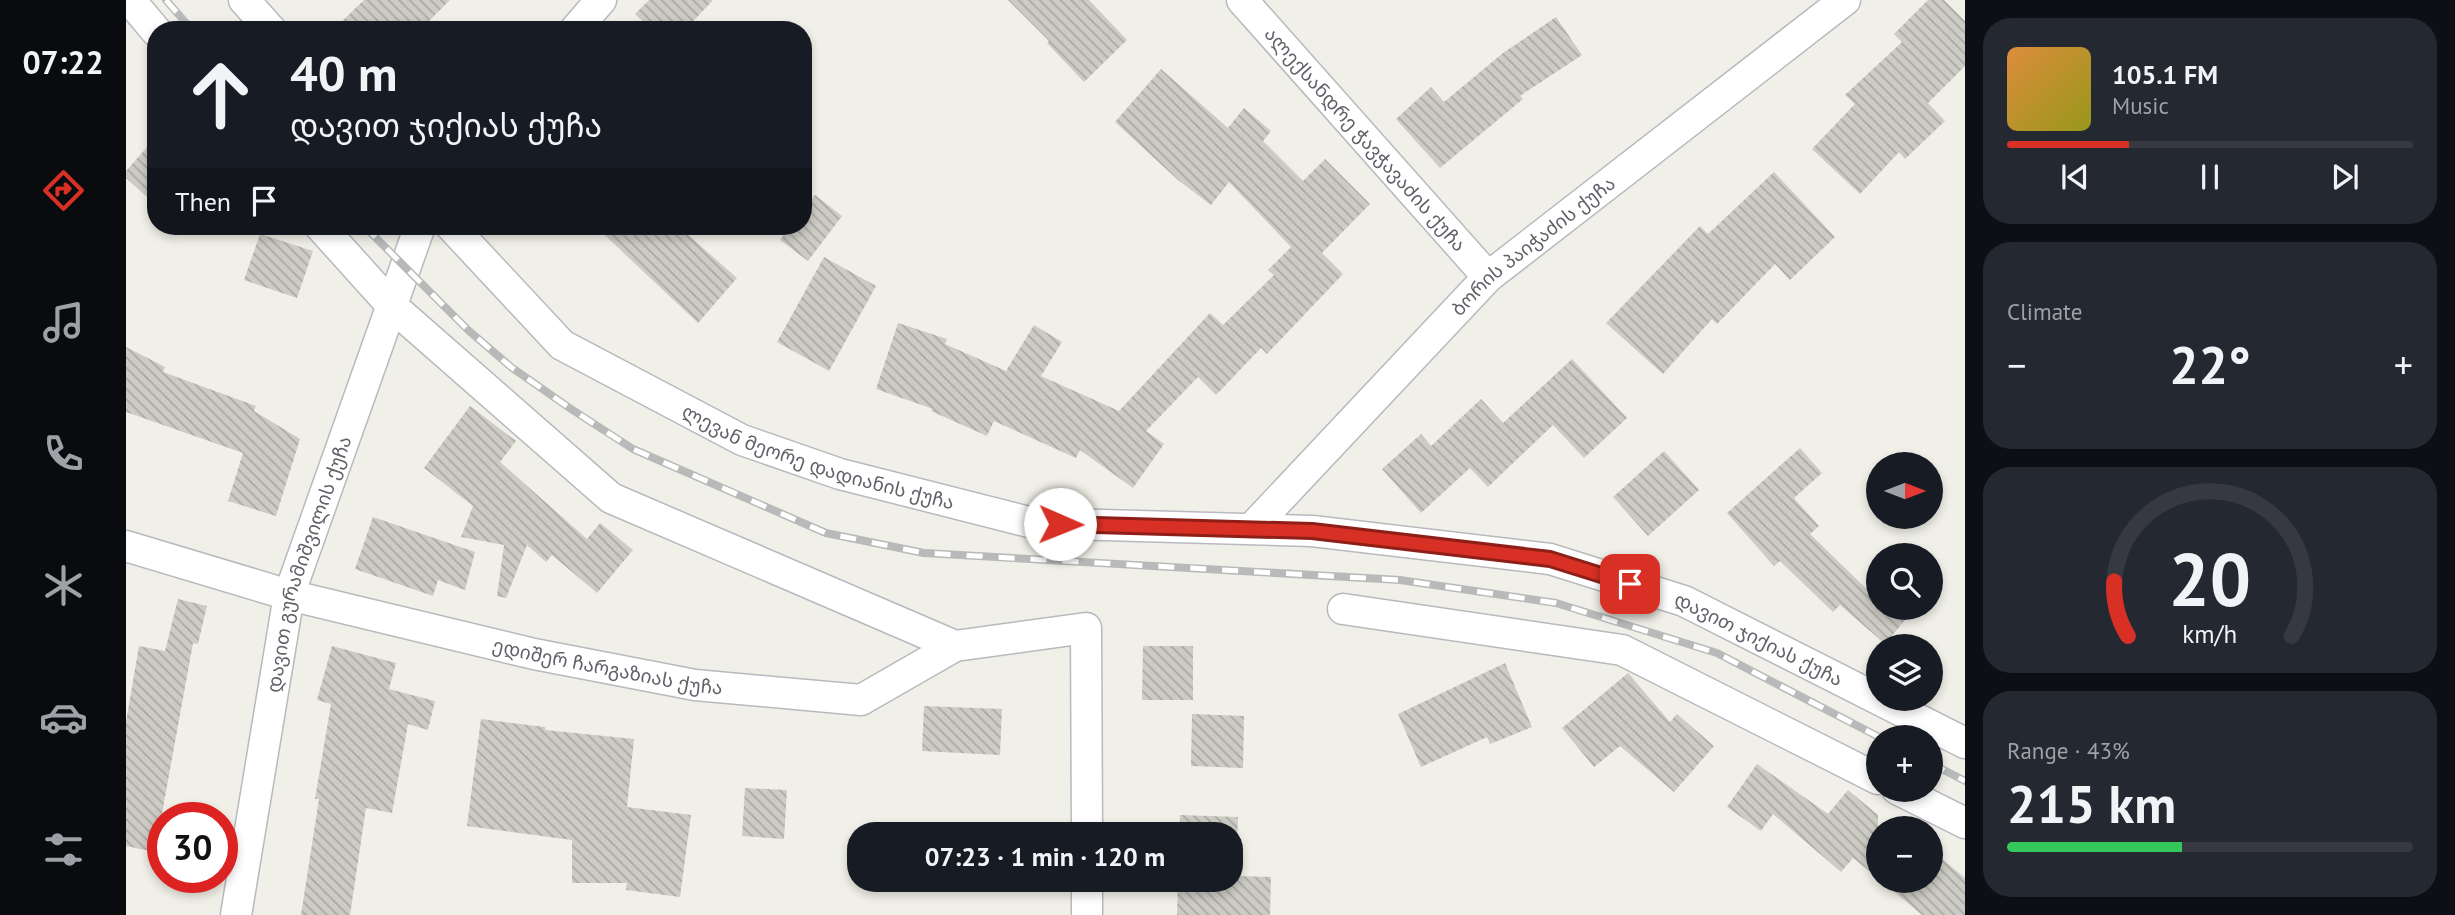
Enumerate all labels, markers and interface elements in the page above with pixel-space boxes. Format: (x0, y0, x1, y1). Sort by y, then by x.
street label: ალექსანდრე ჭავჭავაძის ქუჩა (1260, 22, 1471, 256)
text: 07:22 (22, 41, 104, 83)
text: 40 m (290, 41, 397, 105)
icon: ahead (175, 49, 266, 140)
text: 105.1 FM (2112, 58, 2218, 91)
text: Music (2112, 91, 2169, 120)
text: დავით ჯიქიას ქუჩა (290, 104, 602, 146)
icon: previous (2056, 158, 2094, 196)
icon: pause (2191, 158, 2229, 196)
icon: next (2326, 158, 2364, 196)
icon: directions (39, 166, 88, 215)
street label: ბორის პაიჭაძის ქუჩა (1446, 171, 1620, 321)
icon: arrive (245, 182, 283, 220)
text: Then (175, 185, 231, 218)
text: Climate (2007, 297, 2082, 326)
icon: music (39, 298, 88, 347)
text: 22° (2169, 331, 2251, 398)
text: − (2007, 340, 2026, 389)
text: + (2394, 340, 2413, 389)
street label: ლევან მეორე დადიანის ქუჩა (678, 399, 957, 515)
icon: phone (39, 429, 88, 478)
street label: დავით გურამიშვილის ქუჩა (261, 433, 357, 695)
north arrow (1866, 452, 1942, 528)
map controls (1866, 452, 1943, 893)
position arrow (1023, 487, 1097, 561)
text: 20 (2169, 532, 2251, 626)
button: search (1866, 543, 1943, 620)
pin (1600, 554, 1660, 614)
icon: climate (39, 561, 88, 610)
icon: arrive (1611, 565, 1649, 603)
street label: დავით ჯიქიას ქუჩა (1672, 587, 1847, 691)
text: km/h (2183, 617, 2237, 649)
street label: ედიშერ ჩარგაზიას ქუჩა (490, 633, 724, 699)
button: layers (1866, 634, 1943, 711)
icon: car (39, 693, 88, 742)
button: + (1866, 725, 1943, 802)
text: Range · 43% (2007, 736, 2130, 765)
text: 215 km (2007, 770, 2176, 837)
speed limit sign: 30 (147, 802, 238, 893)
button: − (1866, 816, 1943, 893)
icon: filters (39, 825, 88, 874)
text: 07:23 · 1 min · 120 m (925, 840, 1165, 873)

